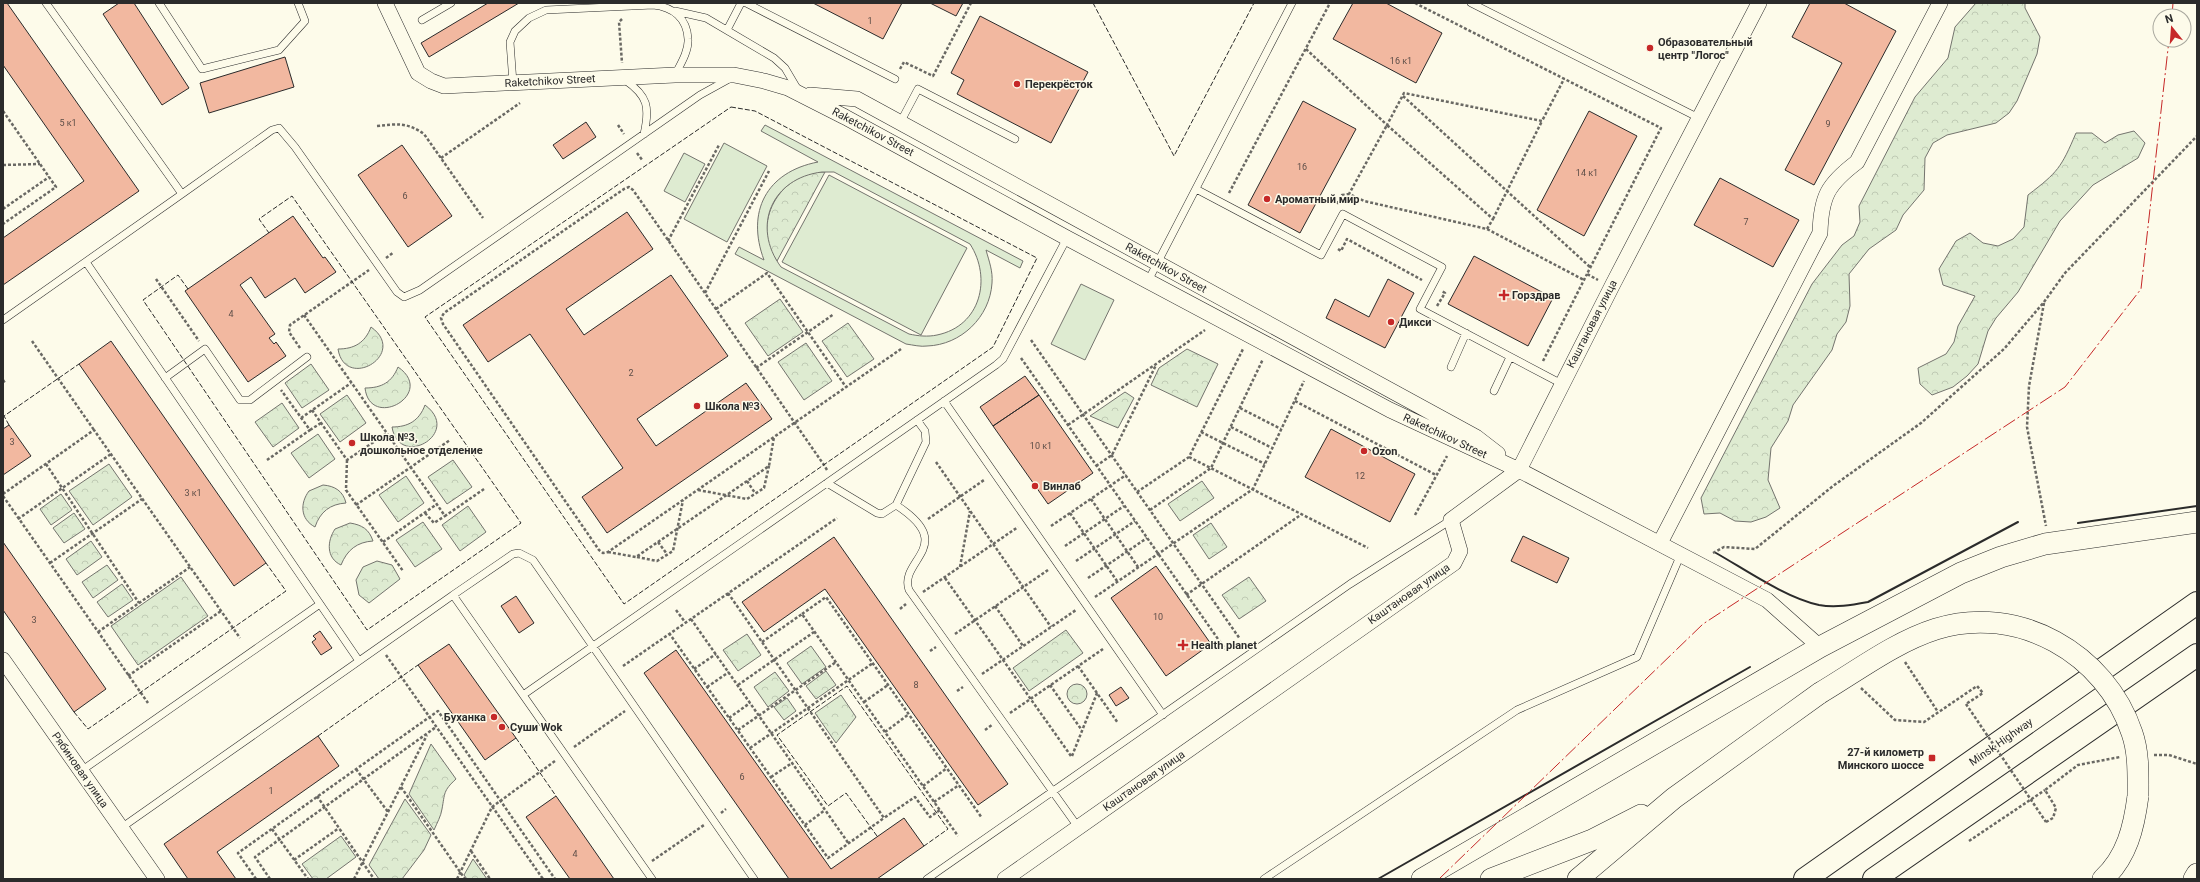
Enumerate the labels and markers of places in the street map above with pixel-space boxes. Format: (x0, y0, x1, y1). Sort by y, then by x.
place label: Образовательный центр "Логос" (1658, 36, 1753, 62)
marker: Образовательный центр "Логос" (1645, 43, 1655, 53)
place label: Перекрёсток (1025, 78, 1094, 91)
marker: Перекрёсток (1012, 79, 1022, 89)
place label: Ароматный мир (1275, 193, 1359, 206)
marker: Ароматный мир (1262, 194, 1272, 204)
place label: Горздрав (1512, 289, 1560, 302)
marker: Горздрав (1499, 290, 1509, 300)
place label: Дикси (1399, 316, 1432, 329)
marker: Дикси (1386, 317, 1396, 327)
place label: Школа №3 (705, 400, 760, 413)
marker: Школа №3 (692, 401, 702, 411)
place label: Школа №3, дошкольное отделение (360, 431, 483, 457)
marker: Школа №3, дошкольное отделение (347, 438, 357, 448)
place label: Ozon (1372, 445, 1397, 458)
marker: Ozon (1359, 446, 1369, 456)
place label: Винлаб (1043, 480, 1081, 493)
marker: Винлаб (1030, 481, 1040, 491)
place label: Health planet (1191, 639, 1257, 652)
marker: Health planet (1178, 640, 1188, 650)
place label: Буханка (444, 711, 486, 724)
marker: Буханка (489, 712, 499, 722)
place label: Суши Wok (510, 721, 562, 734)
marker: Суши Wok (497, 722, 507, 732)
place label: 27-й километр Минского шоссе (1838, 746, 1924, 772)
marker: 27-й километр Минского шоссе (1927, 753, 1937, 763)

